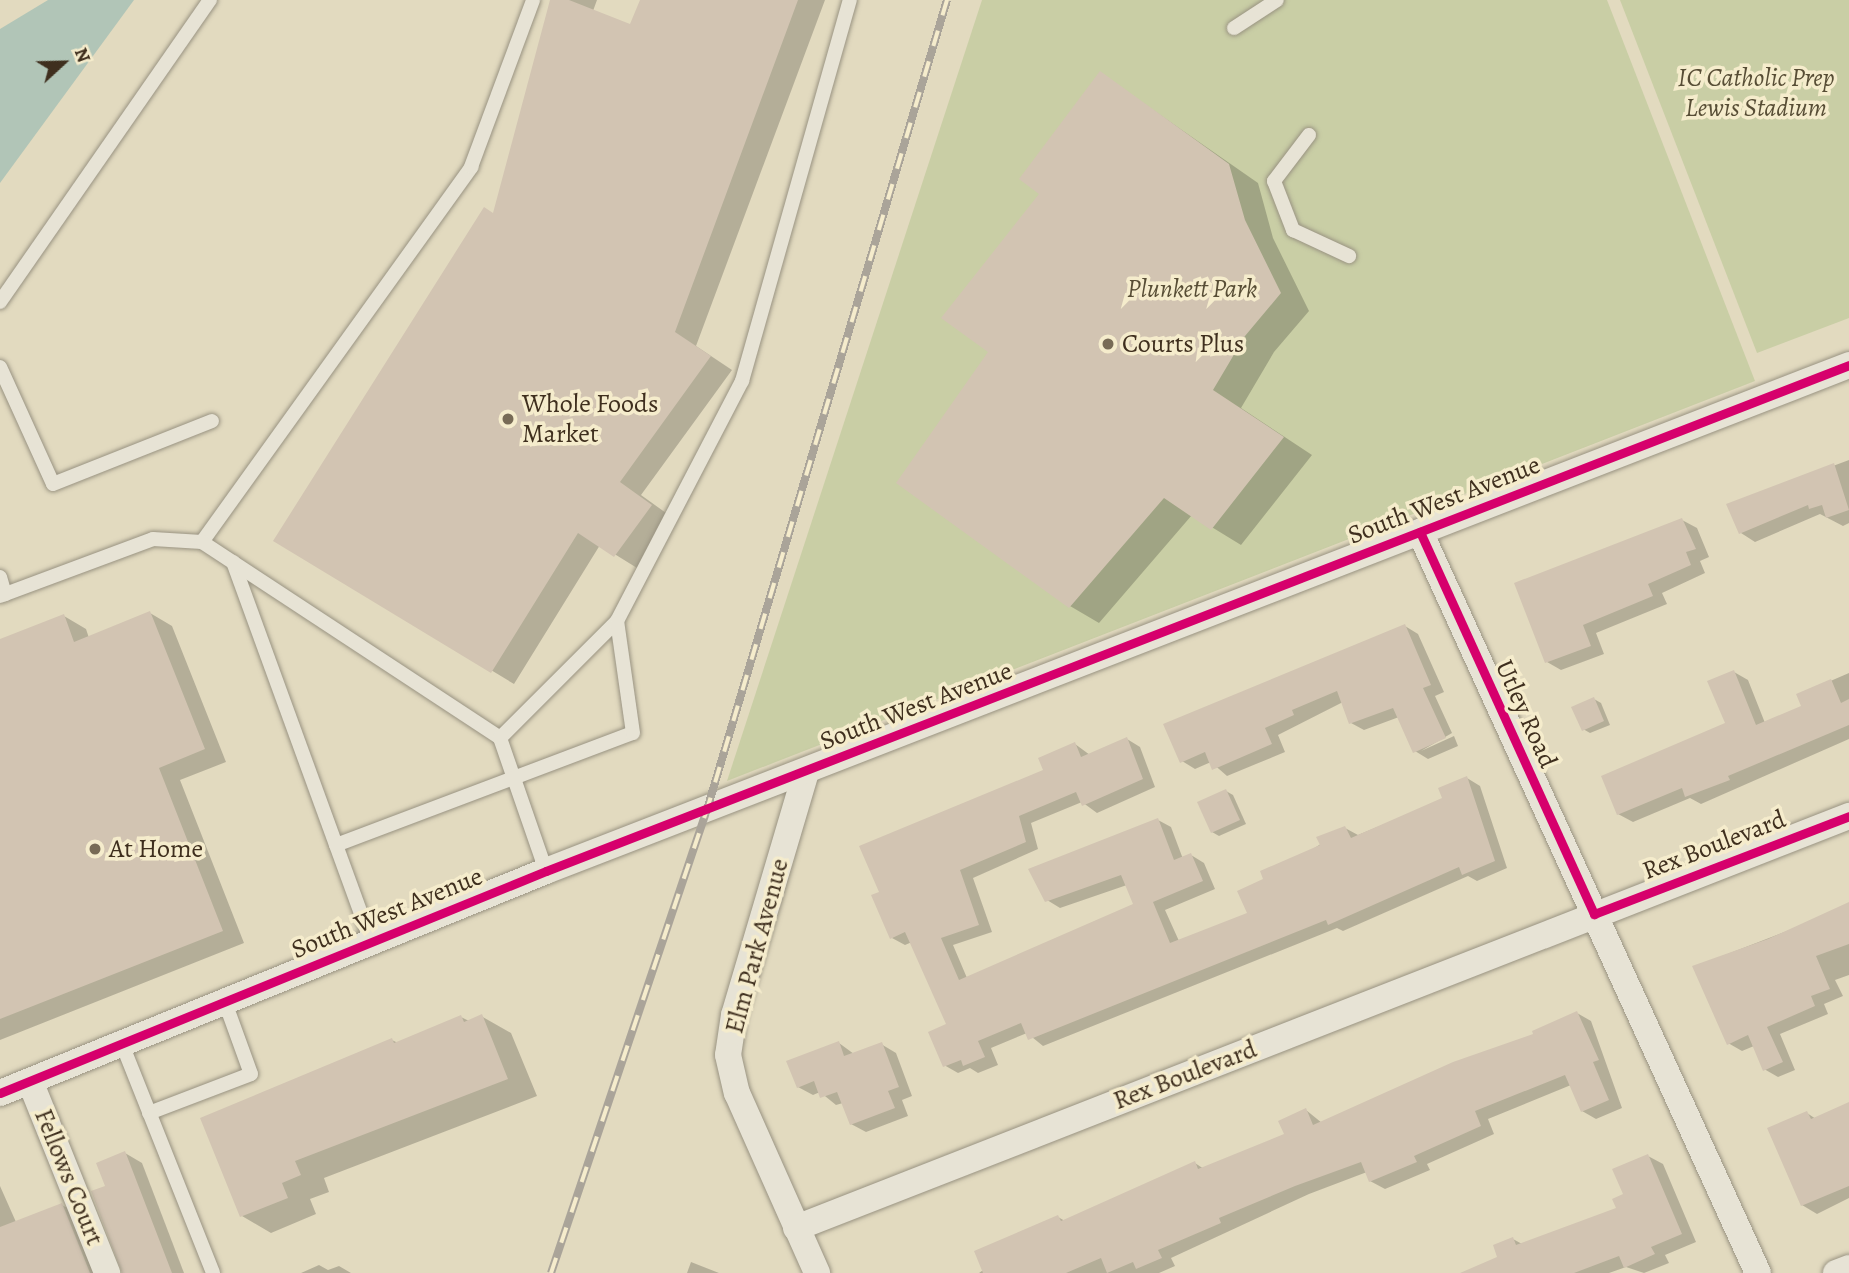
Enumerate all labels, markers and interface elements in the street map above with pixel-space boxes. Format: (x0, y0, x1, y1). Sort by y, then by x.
north arrow (28, 28, 98, 98)
text: N (68, 44, 97, 66)
park label: IC Catholic Prep Lewis Stadium (1677, 62, 1835, 124)
park label: Plunkett Park (1127, 273, 1257, 305)
place label: Courts Plus (1122, 328, 1244, 360)
marker: Courts Plus (1100, 336, 1116, 352)
place label: Whole Foods Market (522, 388, 658, 450)
marker: Whole Foods Market (500, 411, 516, 427)
street label: South West Avenue (1343, 449, 1545, 551)
street label: South West Avenue (815, 655, 1017, 757)
street label: Utley Road (1488, 655, 1564, 773)
street label: Rex Boulevard (1638, 803, 1790, 887)
place label: At Home (109, 833, 203, 865)
marker: At Home (87, 841, 103, 857)
street label: Elm Park Avenue (719, 855, 795, 1037)
street label: South West Avenue (287, 860, 487, 966)
street label: Rex Boulevard (1109, 1033, 1261, 1117)
street label: Fellows Court (28, 1104, 110, 1250)

